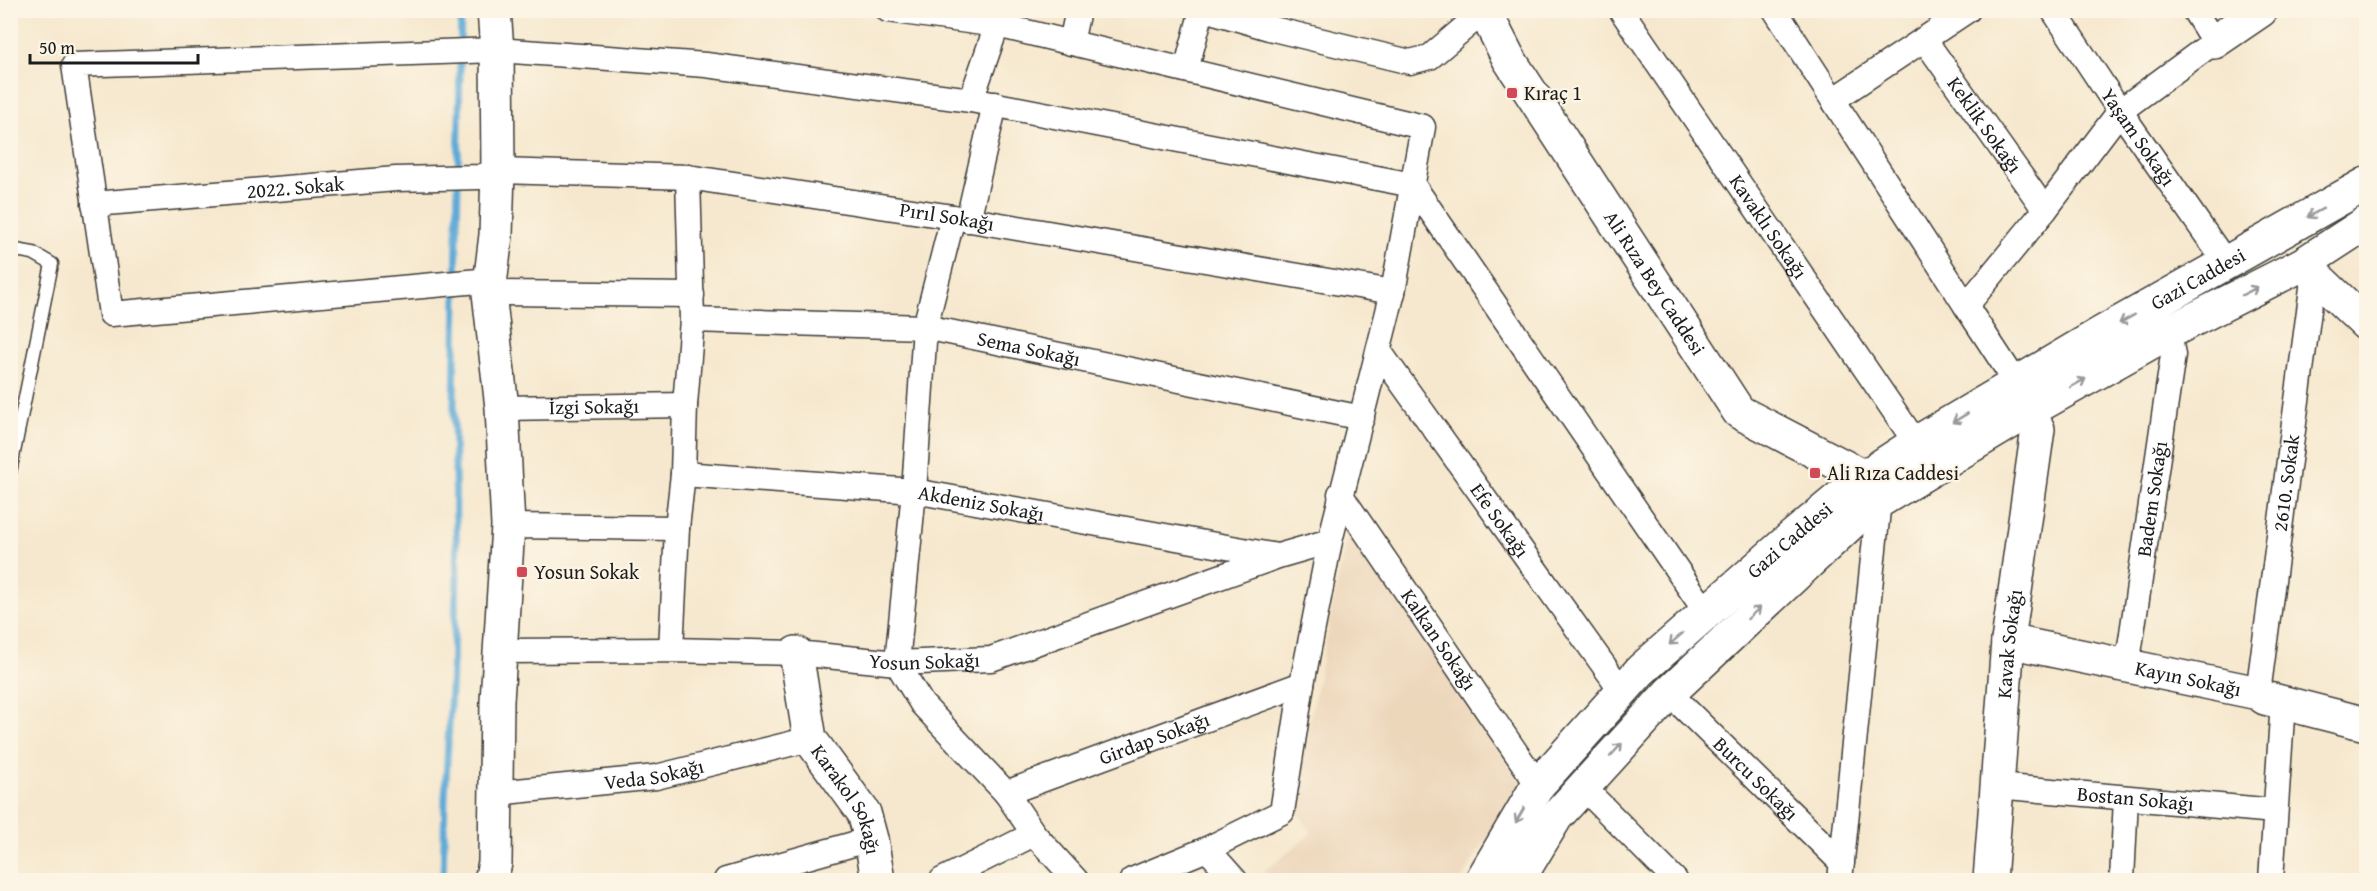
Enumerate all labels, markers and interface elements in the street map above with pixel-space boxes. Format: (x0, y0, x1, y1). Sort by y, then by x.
scale bar (30, 27, 198, 65)
text: 50 m (39, 34, 75, 61)
street label: Keklik Sokağı (1941, 70, 2030, 179)
place label: Kıraç 1 (1524, 78, 1582, 107)
street label: Yaşam Sokağı (2095, 82, 2183, 192)
marker: Kıraç 1 (1505, 86, 1519, 100)
street label: 2022. Sokak (245, 168, 346, 205)
street label: Kavaklı Sokağı (1723, 168, 1815, 285)
street label: Pırıl Sokağı (898, 194, 997, 238)
street label: Ali Rıza Bey Caddesi (1597, 204, 1713, 361)
one-way arrow (2307, 207, 2324, 219)
street label: Gazi Caddesi (2145, 240, 2251, 317)
one-way arrow (2240, 285, 2258, 297)
one-way arrow (2119, 314, 2137, 325)
street label: Sema Sokağı (975, 323, 1083, 373)
one-way arrow (2069, 377, 2086, 389)
street label: İzgi Sokağı (549, 391, 640, 421)
one-way arrow (1952, 413, 1969, 425)
street label: 2610. Sokak (2265, 432, 2306, 533)
street label: Badem Sokağı (2128, 438, 2174, 559)
place label: Ali Rıza Caddesi (1827, 458, 1959, 487)
marker: Ali Rıza Caddesi (1808, 466, 1822, 480)
street label: Akdeniz Sokağı (916, 477, 1047, 528)
street label: Efe Sokağı (1464, 477, 1537, 563)
street label: Gazi Caddesi (1740, 494, 1839, 585)
place label: Yosun Sokak (534, 557, 640, 586)
marker: Yosun Sokak (515, 565, 529, 579)
street label: Kalkan Sokağı (1394, 583, 1485, 696)
street label: Kavak Sokağı (1989, 587, 2029, 699)
one-way arrow (1747, 606, 1762, 621)
one-way arrow (1669, 631, 1685, 645)
street label: Yosun Sokağı (868, 644, 981, 677)
street label: Kayın Sokağı (2133, 653, 2244, 703)
street label: Girdap Sokağı (1095, 704, 1214, 772)
street label: Burcu Sokağı (1707, 729, 1806, 827)
street label: Karakol Sokağı (805, 738, 888, 857)
one-way arrow (1609, 743, 1623, 758)
street label: Veda Sokağı (602, 751, 707, 796)
street label: Bostan Sokağı (2076, 778, 2195, 818)
one-way arrow (1514, 806, 1526, 823)

